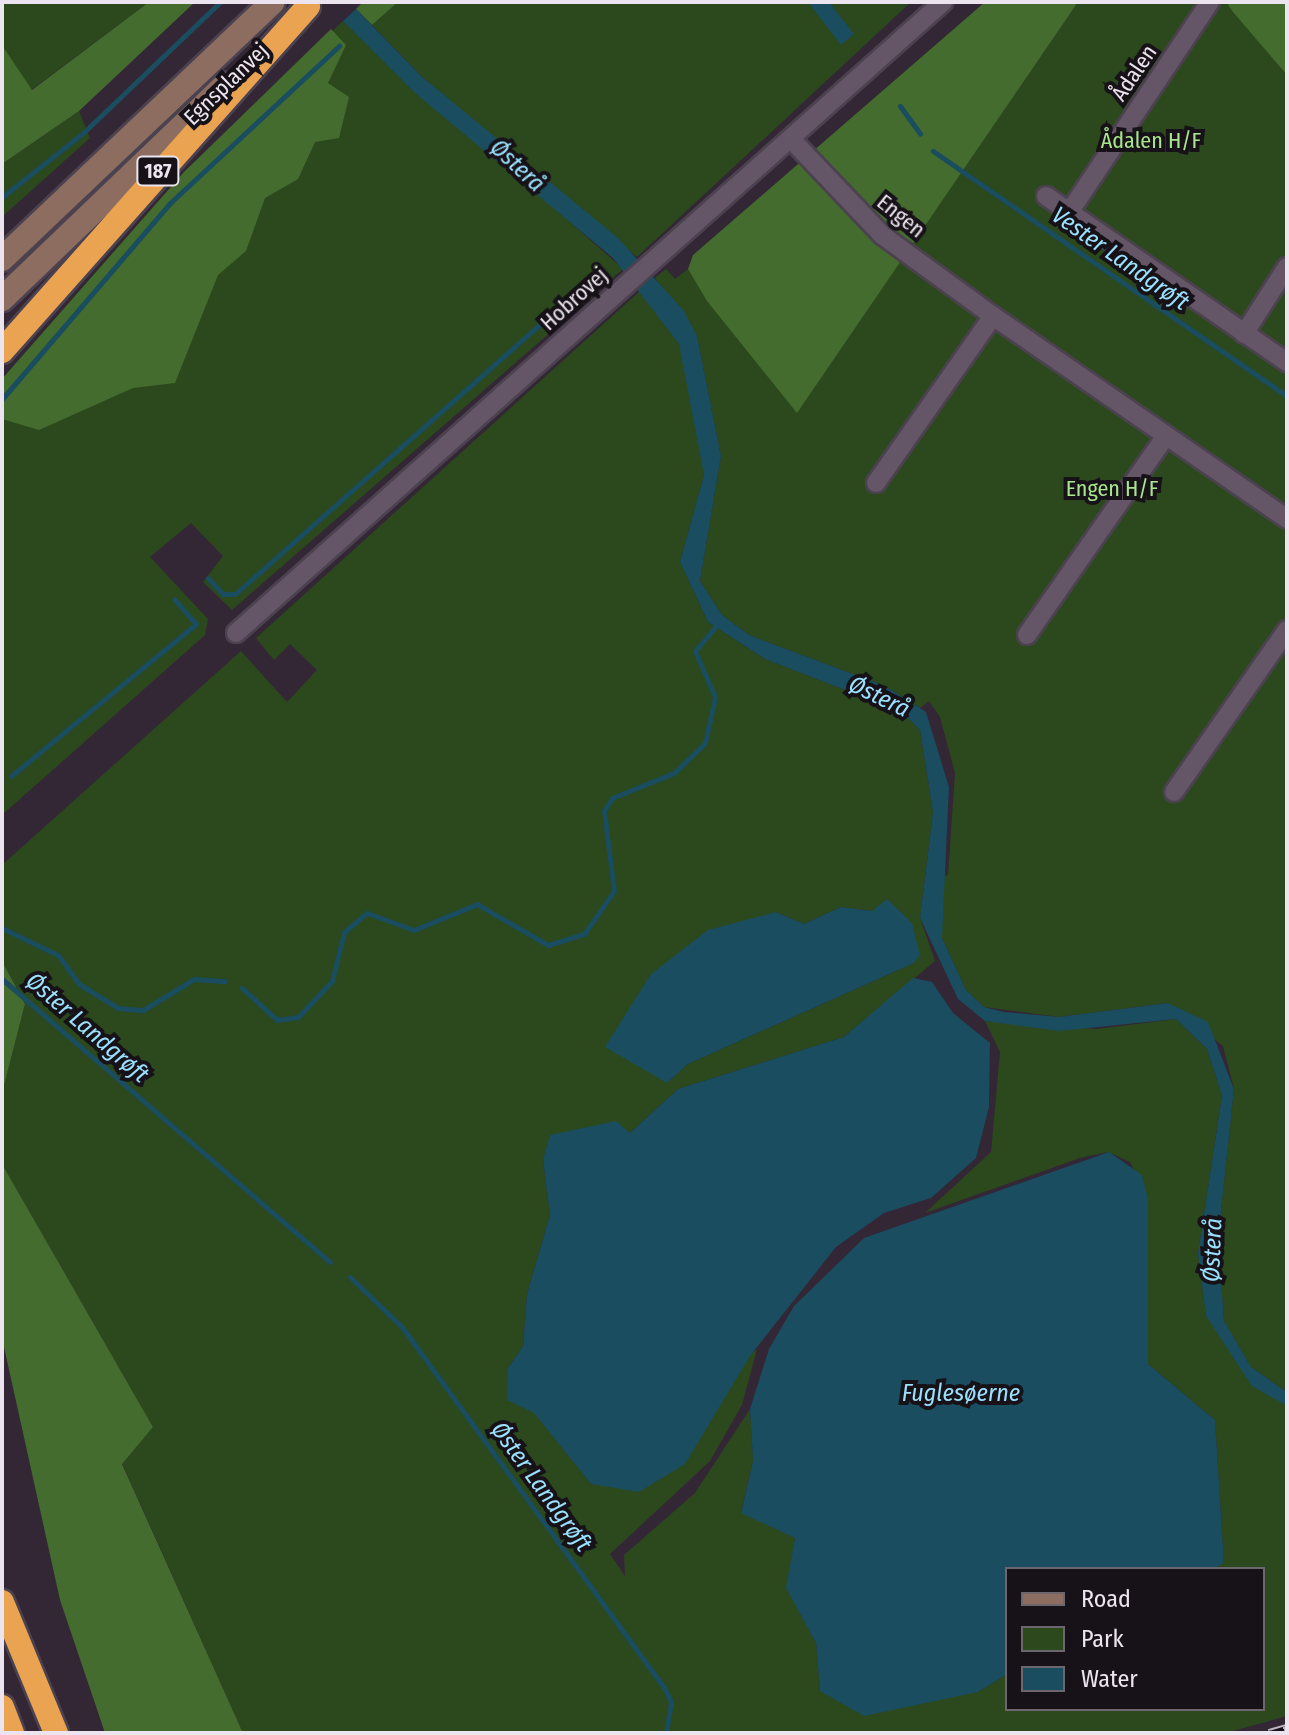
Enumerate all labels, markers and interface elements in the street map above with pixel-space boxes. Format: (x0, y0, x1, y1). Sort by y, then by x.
street label: Egnsplanvej (178, 37, 274, 131)
street label: Ådalen (1106, 40, 1162, 106)
park label: Ådalen H/F (1101, 128, 1201, 154)
water label: Østerå (484, 134, 550, 198)
road number: 187 (136, 155, 180, 187)
street label: Engen (872, 189, 930, 243)
water label: Vester Landgrøft (1046, 201, 1194, 317)
street label: Hobrovej (535, 262, 613, 336)
park label: Engen H/F (1066, 476, 1158, 502)
water label: Østerå (844, 670, 914, 724)
water label: Øster Landgrøft (20, 967, 154, 1089)
water label: Østerå (1197, 1218, 1229, 1282)
water label: Fuglesøerne (902, 1380, 1020, 1408)
water label: Øster Landgrøft (484, 1417, 598, 1557)
legend (1005, 1567, 1265, 1711)
text: Road (1081, 1585, 1131, 1613)
text: Park (1081, 1625, 1124, 1653)
text: Water (1081, 1665, 1138, 1693)

